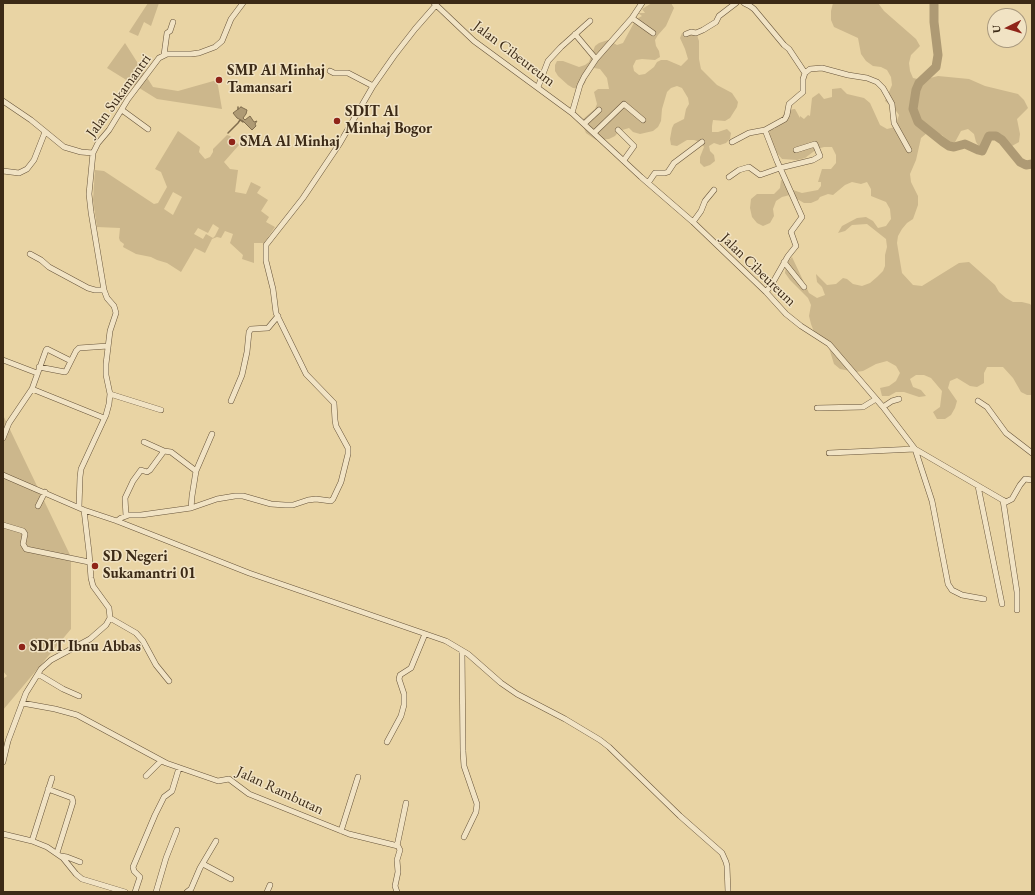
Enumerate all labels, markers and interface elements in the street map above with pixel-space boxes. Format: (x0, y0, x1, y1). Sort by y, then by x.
north arrow (987, 8, 1027, 48)
street label: Jalan Cibeureum (470, 17, 558, 91)
text: U (989, 24, 1003, 34)
street label: Jalan Sukamantri (83, 51, 155, 141)
place label: SMP Al Minhaj Tamansari (227, 62, 325, 97)
marker: SMP Al Minhaj Tamansari (214, 75, 224, 85)
place label: SDIT Al Minhaj Bogor (345, 103, 432, 138)
marker: SDIT Al Minhaj Bogor (332, 116, 342, 126)
place label: SMA Al Minhaj (240, 133, 340, 151)
marker: SMA Al Minhaj (227, 137, 237, 147)
street label: Jalan Cibeureum (717, 230, 799, 310)
place label: SD Negeri Sukamantri 01 (103, 548, 196, 583)
marker: SD Negeri Sukamantri 01 (90, 561, 100, 571)
place label: SDIT Ibnu Abbas (30, 638, 141, 656)
marker: SDIT Ibnu Abbas (17, 642, 27, 652)
street label: Jalan Rambutan (234, 763, 326, 819)

